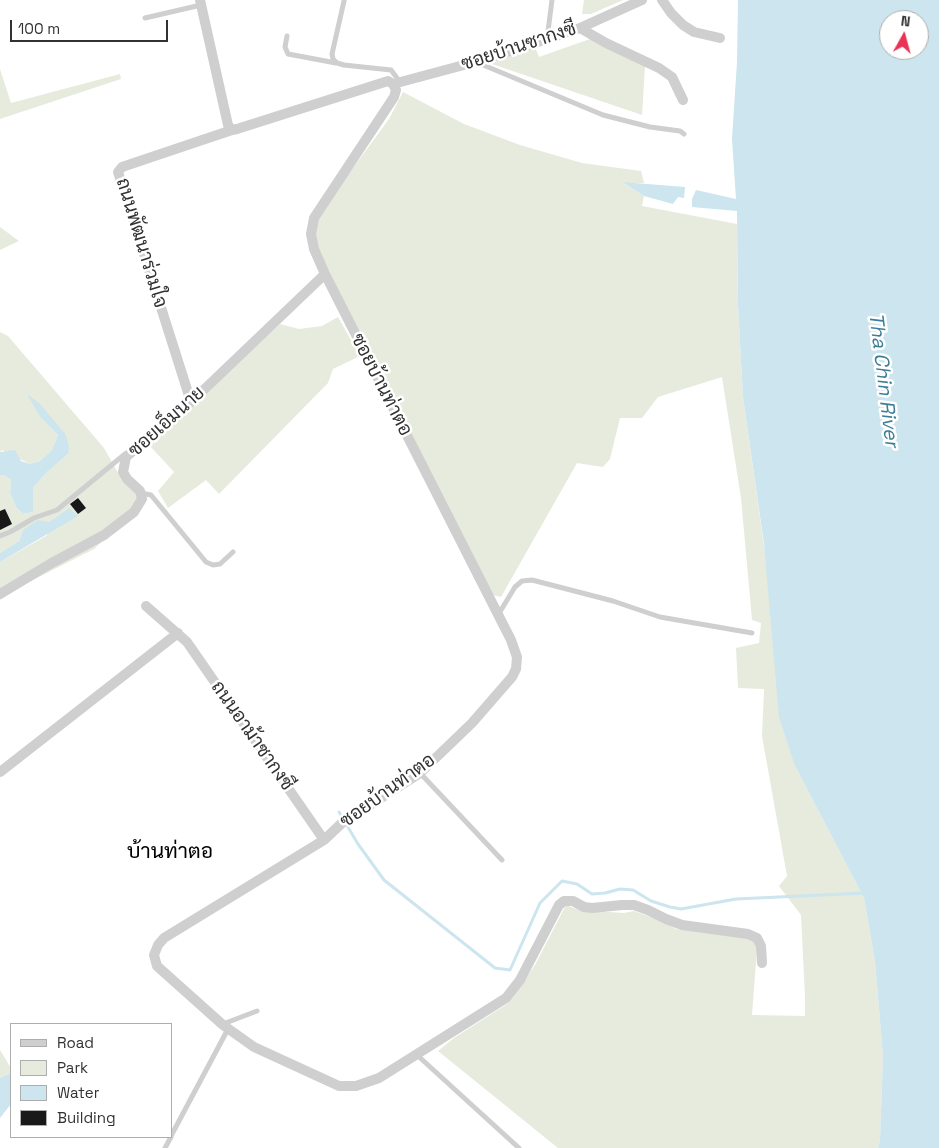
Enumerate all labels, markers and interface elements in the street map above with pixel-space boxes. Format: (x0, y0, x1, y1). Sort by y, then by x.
scale bar (12, 10, 170, 42)
north arrow (879, 10, 929, 60)
text: N (900, 12, 911, 31)
street label: ซอยบ้านซากงซี (459, 18, 579, 76)
text: 100 m (18, 19, 60, 38)
street label: ถนนพัฒนาร่วมใจ (110, 175, 172, 311)
water label: Tha Chin River (863, 311, 903, 449)
street label: ซอยบ้านท่าตอ (345, 330, 417, 440)
street label: ซอยเอ็มนาย (124, 382, 210, 462)
street label: ถนนอาม้าซากงซี (206, 677, 298, 795)
street label: ซอยบ้านท่าตอ (336, 749, 440, 833)
district label: บ้านท่าตอ (127, 839, 213, 865)
legend (10, 1023, 172, 1138)
text: Road (57, 1033, 94, 1052)
text: Park (57, 1058, 88, 1077)
text: Water (57, 1083, 99, 1102)
text: Building (57, 1108, 116, 1127)

